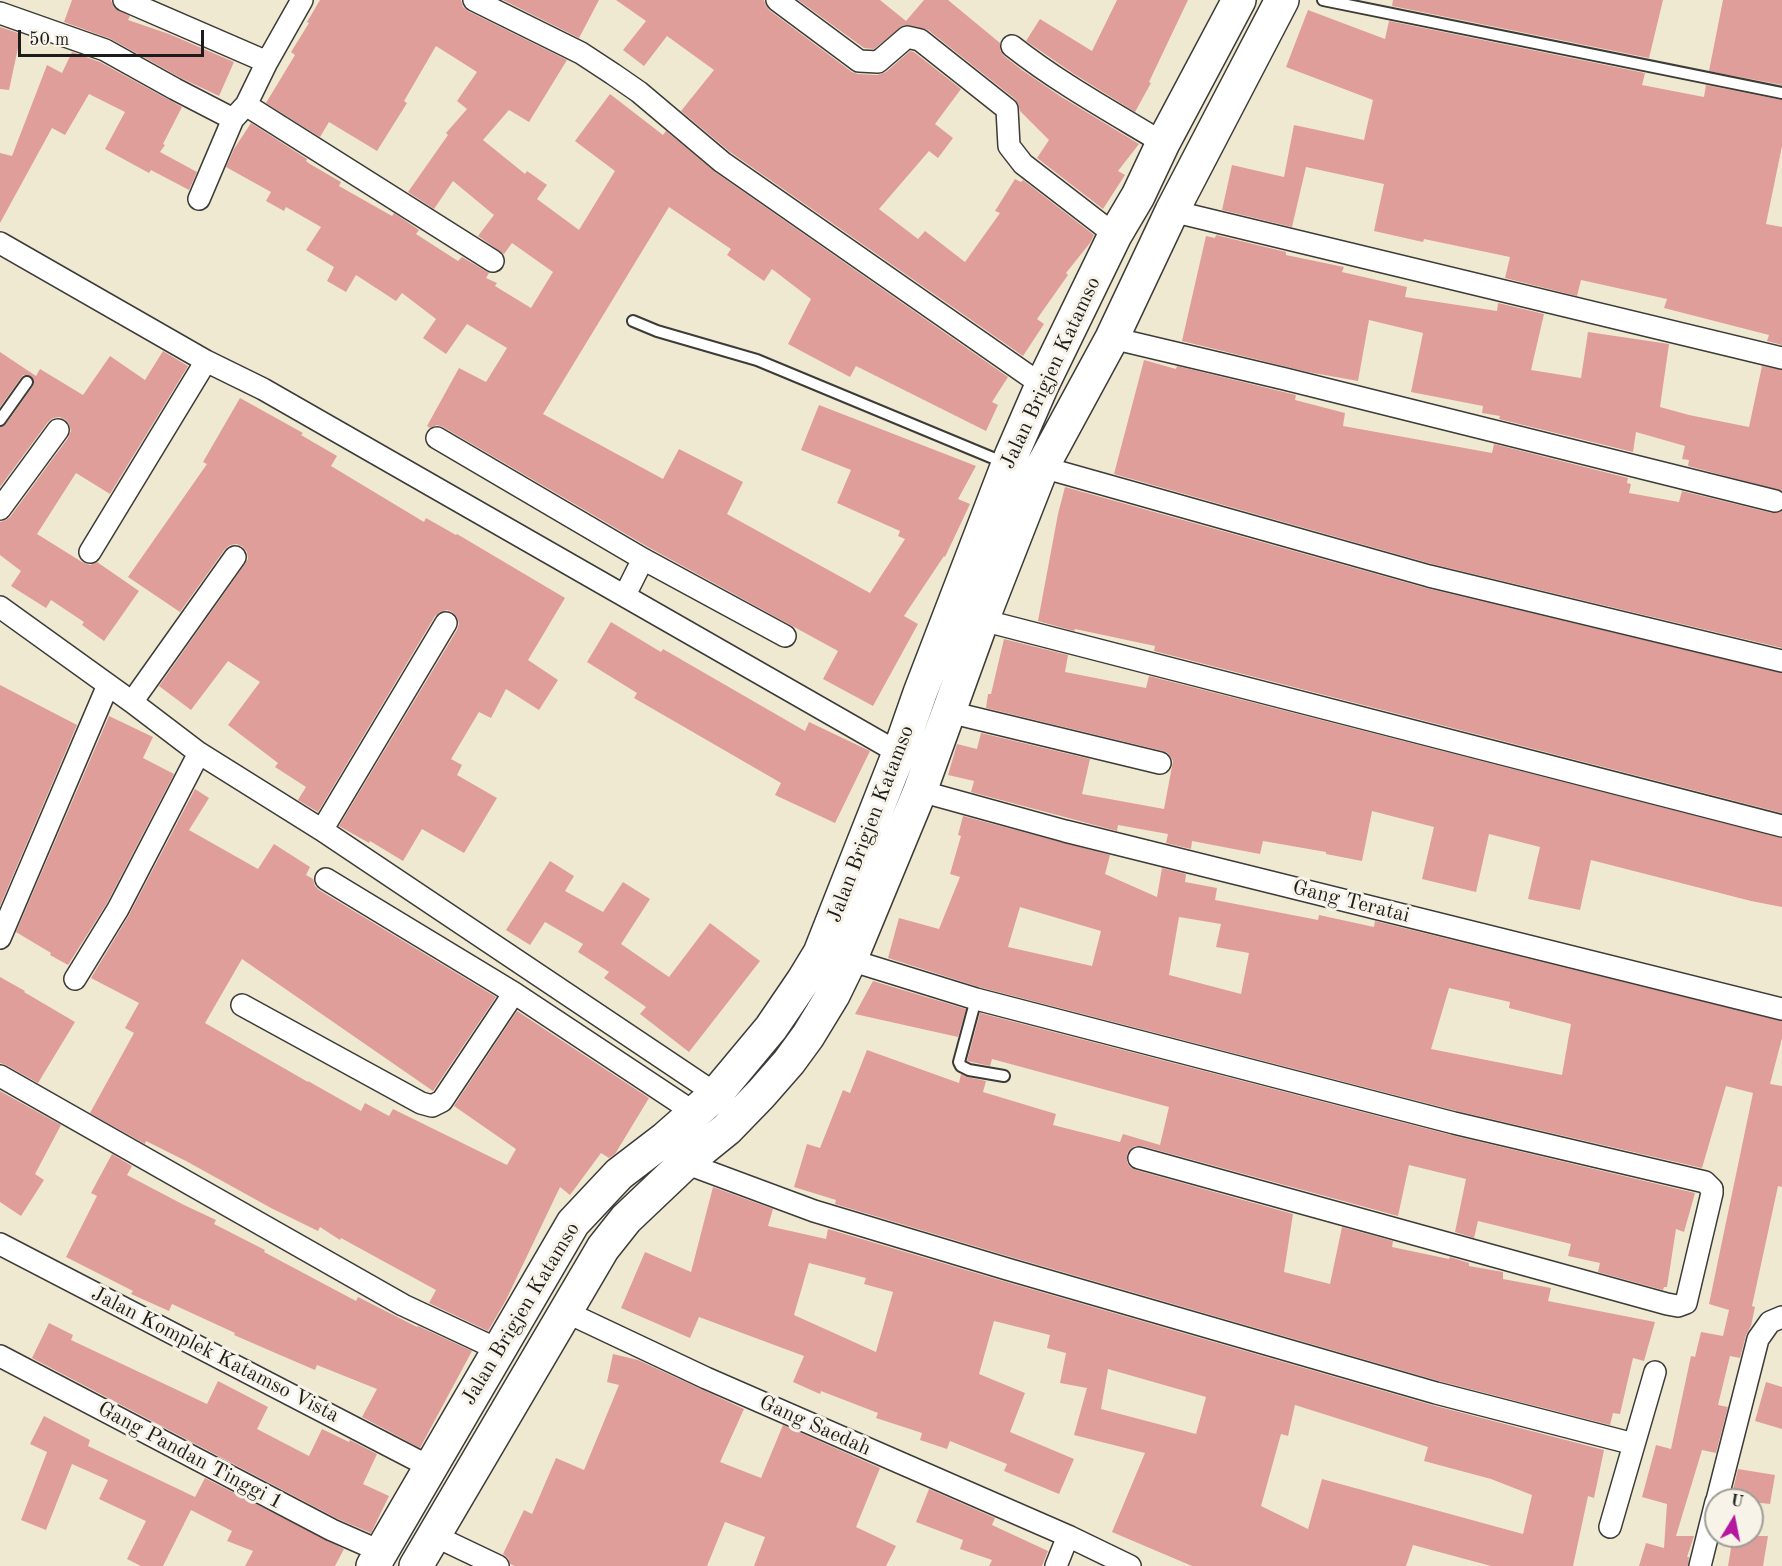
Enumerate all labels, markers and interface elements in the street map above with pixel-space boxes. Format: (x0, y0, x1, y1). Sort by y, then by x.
scale bar (21, 18, 207, 56)
text: 50 m (29, 31, 69, 49)
street label: Jalan Brigjen Katamso (995, 273, 1107, 473)
street label: Jalan Brigjen Katamso (822, 722, 920, 926)
street label: Gang Teratai (1290, 875, 1412, 929)
street label: Jalan Brigjen Katamso (456, 1218, 586, 1410)
street label: Jalan Komplek Katamso Vista (87, 1281, 343, 1429)
street label: Gang Saedah (755, 1390, 875, 1462)
street label: Gang Pandan Tinggi 1 (93, 1396, 287, 1516)
north arrow (1704, 1488, 1764, 1548)
text: U (1729, 1493, 1744, 1511)

